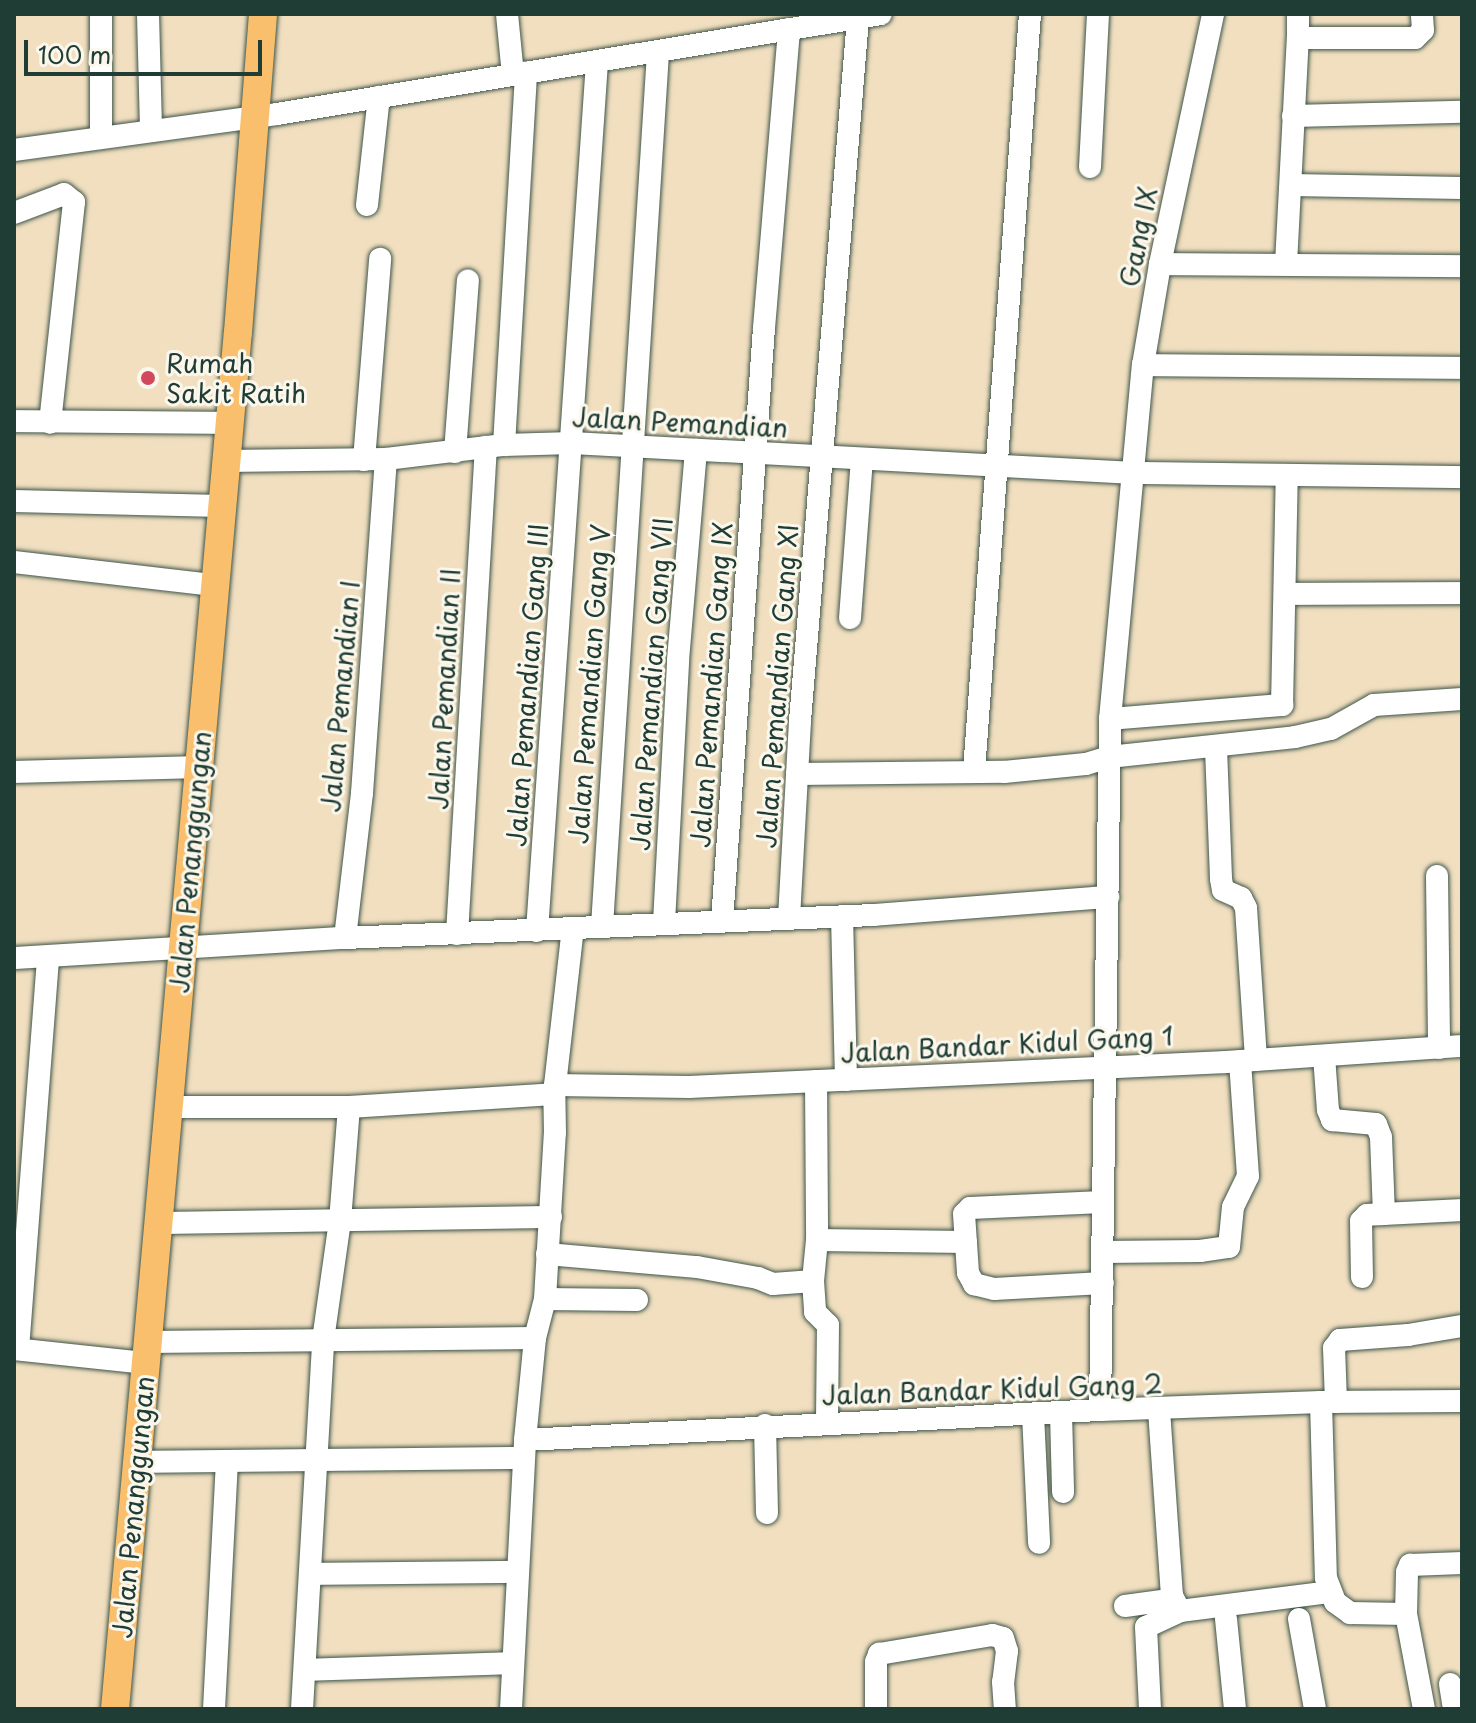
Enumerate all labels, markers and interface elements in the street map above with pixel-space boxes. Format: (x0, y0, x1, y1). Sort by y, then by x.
scale bar (28, 24, 266, 74)
text: 100 m (38, 36, 111, 72)
street label: Gang IX (1113, 184, 1163, 290)
place label: Rumah Sakit Ratih (166, 347, 305, 408)
marker: Rumah Sakit Ratih (137, 367, 159, 389)
street label: Jalan Pemandian (571, 401, 789, 443)
street label: Jalan Pemandian Gang VII (624, 516, 678, 852)
street label: Jalan Pemandian Gang IX (684, 521, 738, 849)
street label: Jalan Pemandian Gang III (500, 522, 554, 848)
street label: Jalan Pemandian Gang XI (750, 522, 804, 850)
street label: Jalan Pemandian Gang V (562, 523, 616, 845)
street label: Jalan Pemandian II (422, 568, 466, 810)
street label: Jalan Pemandian I (314, 578, 366, 814)
street label: Jalan Penanggungan (163, 729, 217, 995)
street label: Jalan Bandar Kidul Gang 1 (838, 1020, 1176, 1068)
street label: Jalan Bandar Kidul Gang 2 (820, 1367, 1164, 1411)
street label: Jalan Penanggungan (106, 1374, 160, 1640)

